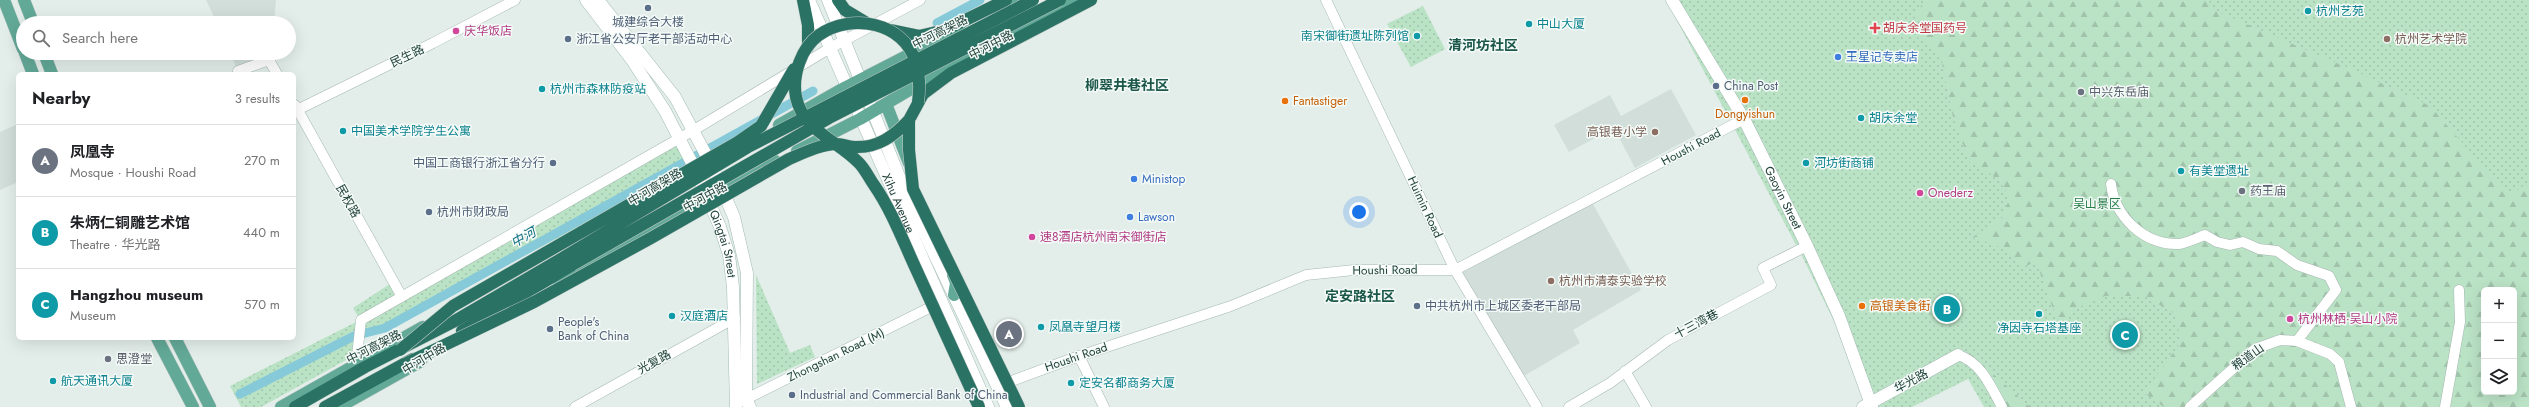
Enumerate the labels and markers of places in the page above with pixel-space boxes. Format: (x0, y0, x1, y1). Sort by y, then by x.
place label: 杭州艺苑 (2316, 2, 2364, 20)
marker: 城建综合大楼 (643, 3, 653, 13)
marker: 杭州艺苑 (2303, 6, 2313, 16)
place label: 城建综合大楼 (612, 13, 684, 31)
place label: 中山大厦 (1537, 15, 1585, 33)
marker: 中山大厦 (1524, 19, 1534, 29)
place label: 胡庆余堂国药号 (1883, 19, 1967, 37)
place label: 庆华饭店 (464, 22, 512, 40)
marker: 胡庆余堂国药号 (1870, 23, 1880, 33)
marker: 庆华饭店 (451, 26, 461, 36)
place label: 南宋御街遗址陈列馆 (1301, 27, 1409, 45)
place label: 浙江省公安厅老干部活动中心 (576, 30, 732, 48)
place label: 杭州艺术学院 (2395, 30, 2467, 48)
marker: 南宋御街遗址陈列馆 (1412, 31, 1422, 41)
marker: 浙江省公安厅老干部活动中心 (563, 34, 573, 44)
marker: 杭州艺术学院 (2382, 34, 2392, 44)
place label: 王星记专卖店 (1846, 48, 1918, 66)
marker: 王星记专卖店 (1833, 52, 1843, 62)
place label: China Post (1724, 77, 1778, 95)
place label: 杭州市森林防疫站 (550, 80, 646, 98)
marker: China Post (1711, 81, 1721, 91)
place label: 中兴东岳庙 (2089, 83, 2149, 101)
marker: 杭州市森林防疫站 (537, 84, 547, 94)
marker: 中兴东岳庙 (2076, 87, 2086, 97)
place label: Fantastiger (1293, 92, 1348, 110)
marker: Dongyishun (1740, 95, 1750, 105)
marker: Fantastiger (1280, 96, 1290, 106)
place label: Dongyishun (1715, 105, 1775, 123)
place label: 胡庆余堂 (1869, 109, 1917, 127)
marker: 胡庆余堂 (1856, 113, 1866, 123)
place label: 中国美术学院学生公寓 (351, 122, 471, 140)
place label: 高银巷小学 (1587, 123, 1647, 141)
marker: 中国美术学院学生公寓 (338, 126, 348, 136)
marker: 高银巷小学 (1650, 127, 1660, 137)
place label: 中国工商银行浙江省分行 (413, 154, 545, 172)
place label: 河坊街商铺 (1814, 154, 1874, 172)
marker: 中国工商银行浙江省分行 (548, 158, 558, 168)
marker: 河坊街商铺 (1801, 158, 1811, 168)
place label: 有美堂遗址 (2189, 162, 2249, 180)
marker: 有美堂遗址 (2176, 166, 2186, 176)
place label: Ministop (1142, 170, 1186, 188)
marker: Ministop (1129, 174, 1139, 184)
place label: 药王庙 (2250, 182, 2286, 200)
place label: Onederz (1928, 184, 1973, 202)
marker: 药王庙 (2237, 186, 2247, 196)
marker: Onederz (1915, 188, 1925, 198)
place label: 杭州市财政局 (437, 203, 509, 221)
marker: 杭州市财政局 (424, 207, 434, 217)
place label: Lawson (1138, 208, 1175, 226)
marker: Lawson (1125, 212, 1135, 222)
place label: 速8酒店杭州南宋御街店 (1040, 228, 1167, 246)
marker: 速8酒店杭州南宋御街店 (1027, 232, 1037, 242)
place label: 杭州市清泰实验学校 (1559, 272, 1667, 290)
marker: 杭州市清泰实验学校 (1546, 276, 1556, 286)
pin: B (1934, 294, 1960, 324)
place label: 中共杭州市上城区委老干部局 (1425, 297, 1581, 315)
place label: 高银美食街 (1870, 297, 1930, 315)
marker: 中共杭州市上城区委老干部局 (1412, 301, 1422, 311)
marker: 高银美食街 (1857, 301, 1867, 311)
place label: 汉庭酒店 (680, 307, 728, 325)
marker: 净因寺石塔基座 (2034, 309, 2044, 319)
place label: 杭州林栖·吴山小院 (2298, 310, 2398, 328)
marker: 汉庭酒店 (667, 311, 677, 321)
place label: People's Bank of China (558, 313, 629, 345)
marker: 杭州林栖·吴山小院 (2285, 314, 2295, 324)
place label: 凤凰寺望月楼 (1049, 318, 1121, 336)
pin: A (996, 319, 1022, 349)
place label: 净因寺石塔基座 (1997, 319, 2081, 337)
pin: C (2112, 320, 2138, 350)
marker: 凤凰寺望月楼 (1036, 322, 1046, 332)
marker: People's Bank of China (545, 324, 555, 334)
place label: 思澄堂 (116, 350, 152, 368)
marker: 思澄堂 (103, 354, 113, 364)
place label: 航天通讯大厦 (61, 372, 133, 390)
place label: 定安名都商务大厦 (1079, 374, 1175, 392)
marker: 航天通讯大厦 (48, 376, 58, 386)
marker: 定安名都商务大厦 (1066, 378, 1076, 388)
place label: Industrial and Commercial Bank of China (800, 386, 1008, 404)
marker: Industrial and Commercial Bank of China (787, 390, 797, 400)

